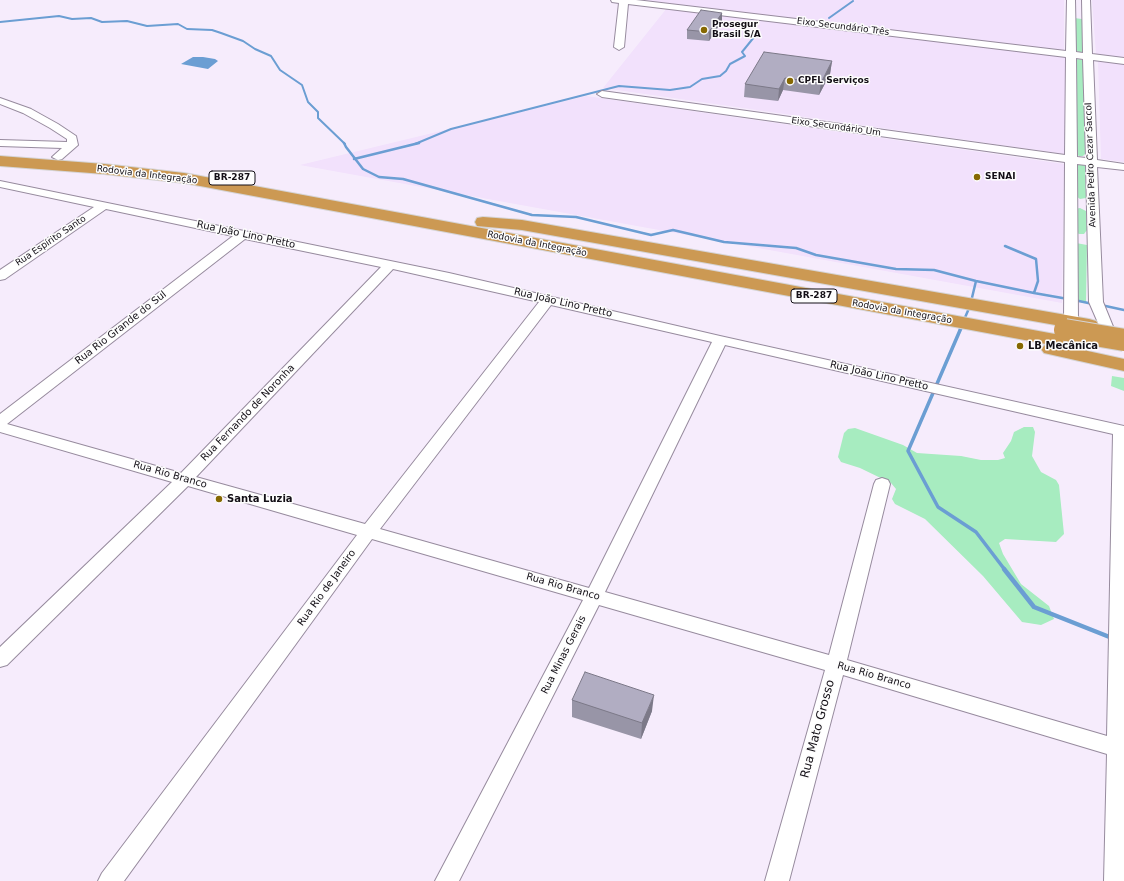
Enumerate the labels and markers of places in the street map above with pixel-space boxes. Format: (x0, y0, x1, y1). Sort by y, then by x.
place label: Prosegur Brasil S/A (712, 20, 761, 41)
marker: Prosegur Brasil S/A (699, 25, 709, 35)
marker: CPFL Serviços (785, 76, 795, 86)
place label: CPFL Serviços (798, 76, 869, 86)
marker: SENAI (972, 172, 982, 182)
place label: SENAI (985, 172, 1015, 182)
place label: LB Mecânica (1028, 340, 1098, 352)
marker: LB Mecânica (1015, 341, 1025, 351)
place label: Santa Luzia (227, 493, 293, 505)
marker: Santa Luzia (214, 494, 224, 504)

